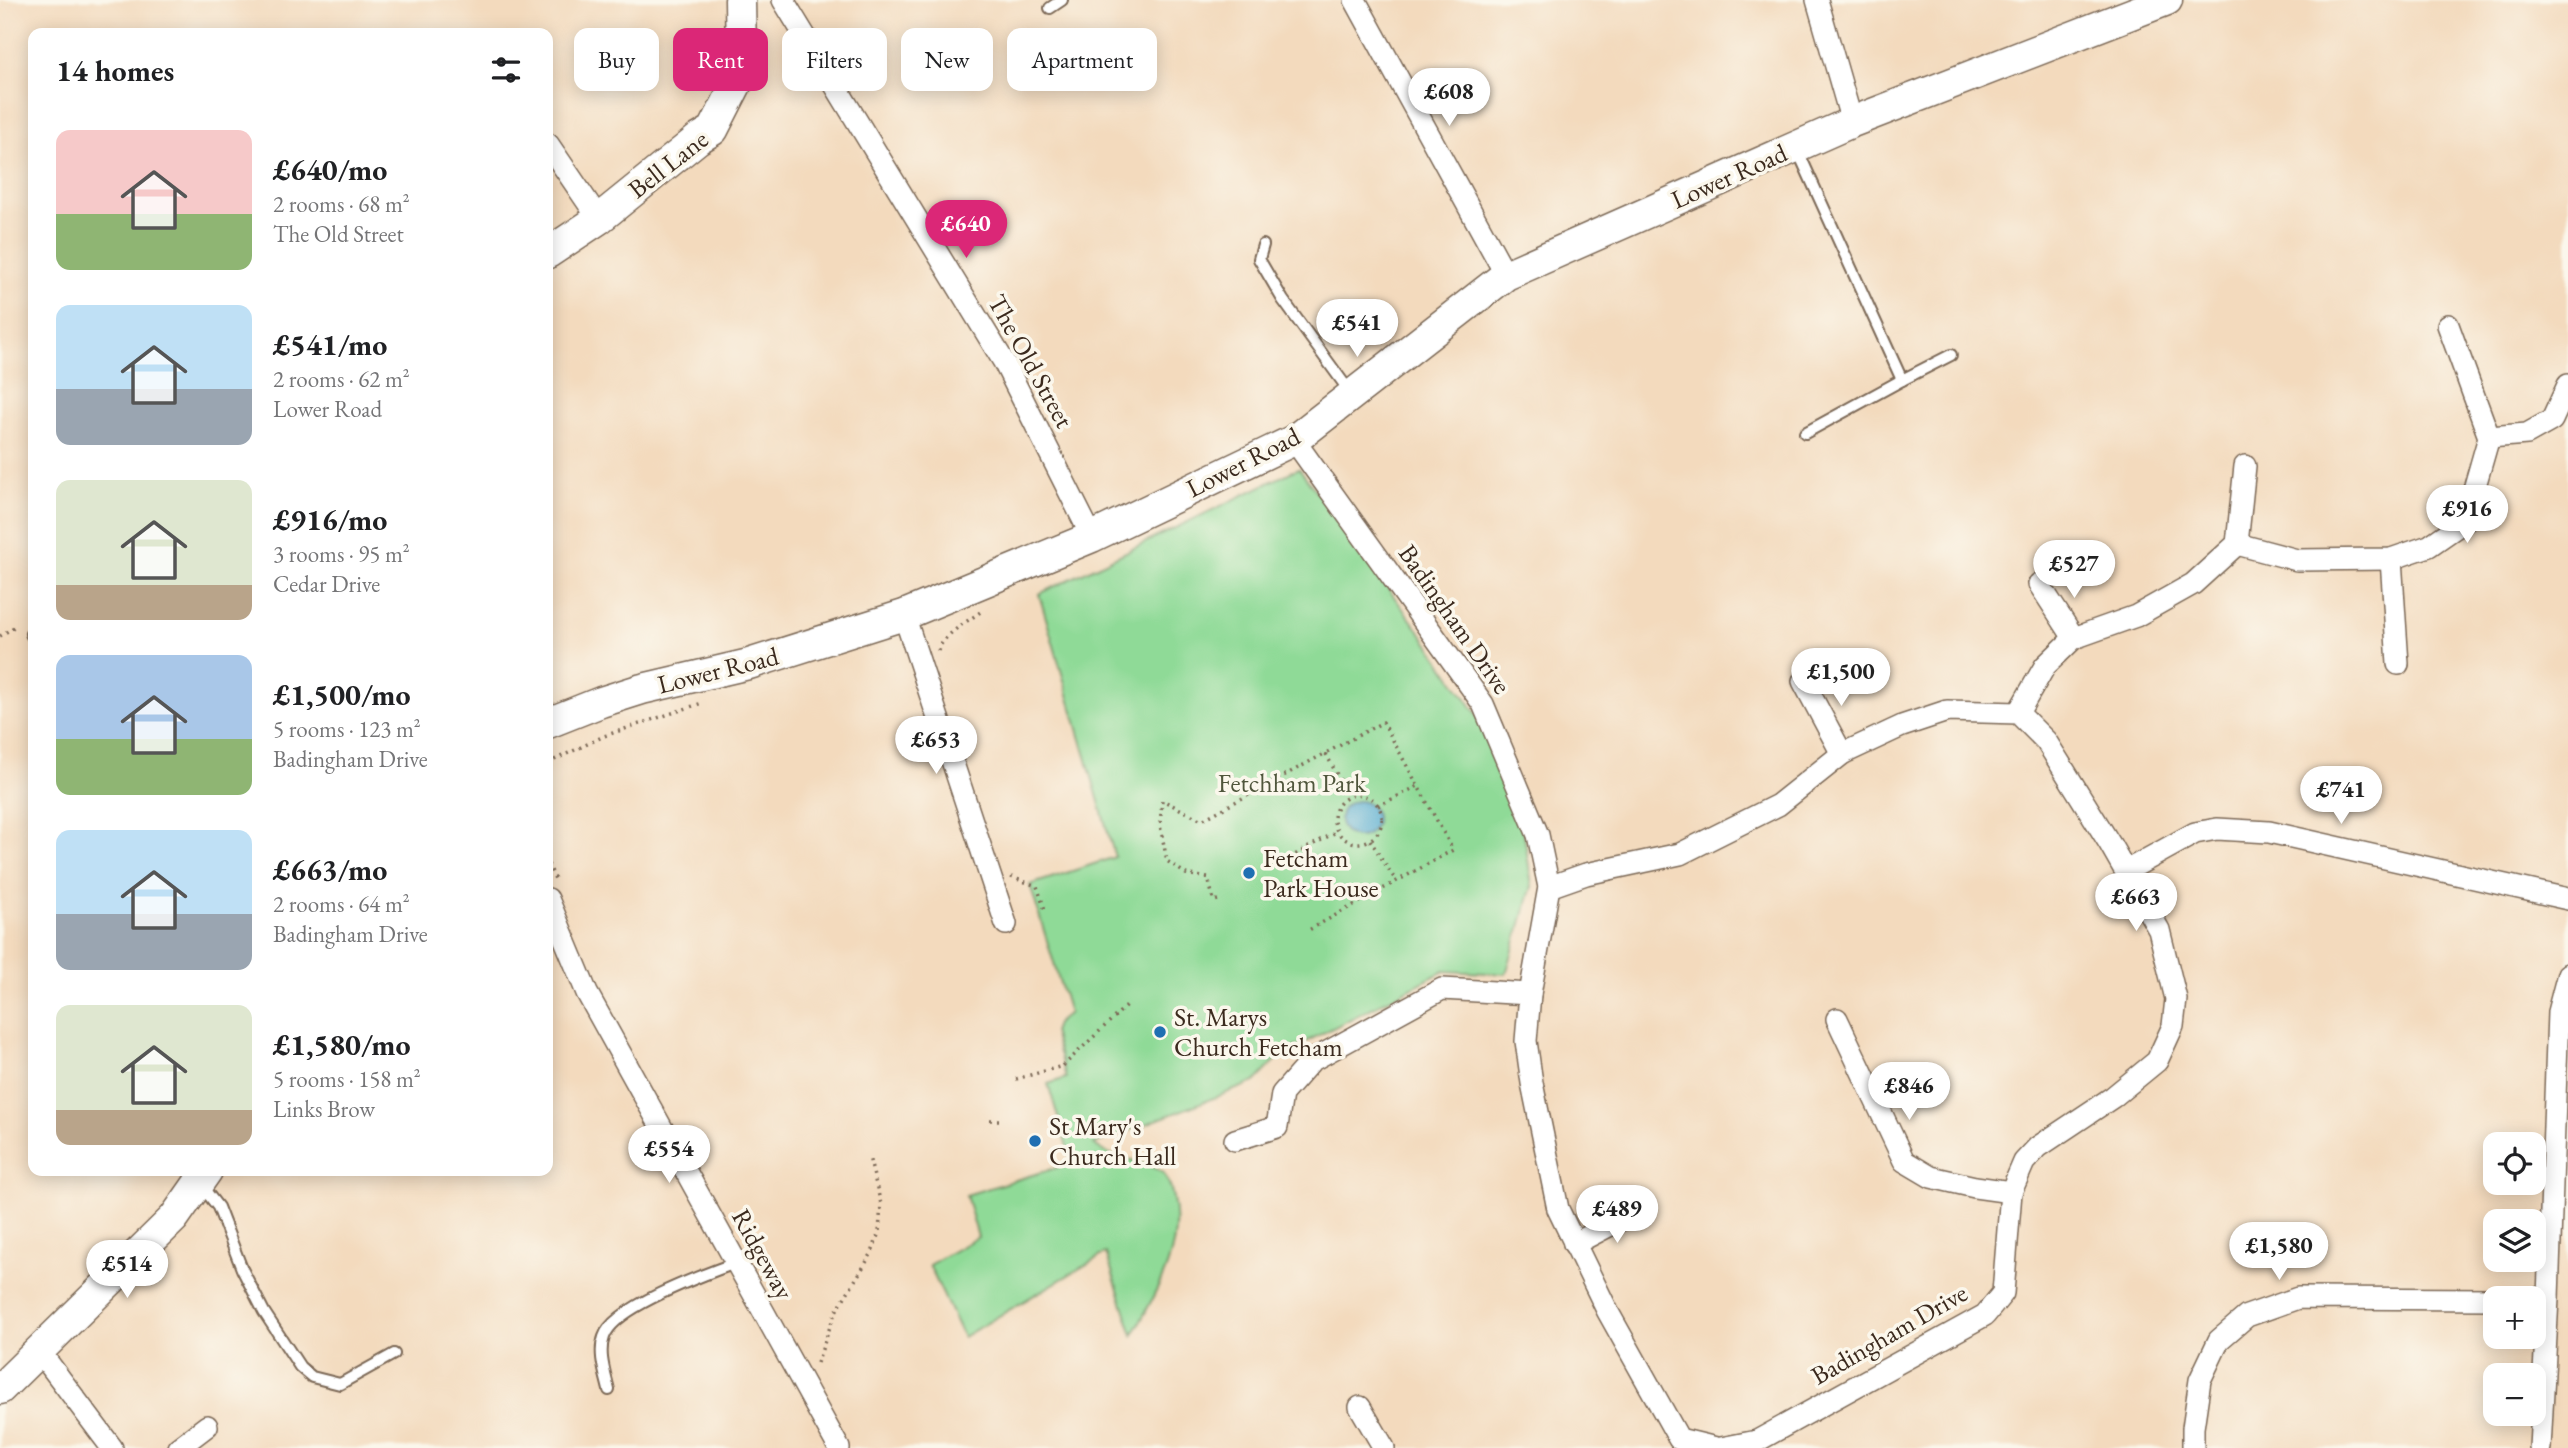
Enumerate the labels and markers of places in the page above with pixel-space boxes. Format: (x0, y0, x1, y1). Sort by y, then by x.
pin: £608 (1408, 68, 1490, 128)
pin: £640 (925, 201, 1007, 260)
pin: £541 (1316, 300, 1398, 359)
pin: £916 (2426, 486, 2508, 545)
pin: £527 (2033, 540, 2115, 600)
pin: £1,500 (1784, 648, 1898, 708)
pin: £653 (895, 716, 977, 776)
pin: £741 (2300, 766, 2382, 826)
place label: Fetcham Park House (1263, 841, 1379, 905)
marker: Fetcham Park House (1241, 865, 1257, 881)
pin: £663 (2095, 874, 2177, 933)
place label: St. Marys Church Fetcham (1174, 1000, 1343, 1064)
marker: St. Marys Church Fetcham (1152, 1024, 1168, 1040)
pin: £846 (1868, 1062, 1950, 1122)
place label: St Mary's Church Hall (1049, 1109, 1176, 1173)
pin: £554 (628, 1126, 710, 1185)
marker: St Mary's Church Hall (1027, 1133, 1043, 1149)
pin: £489 (1576, 1186, 1658, 1245)
pin: £1,580 (2222, 1222, 2336, 1282)
pin: £514 (86, 1240, 168, 1300)

